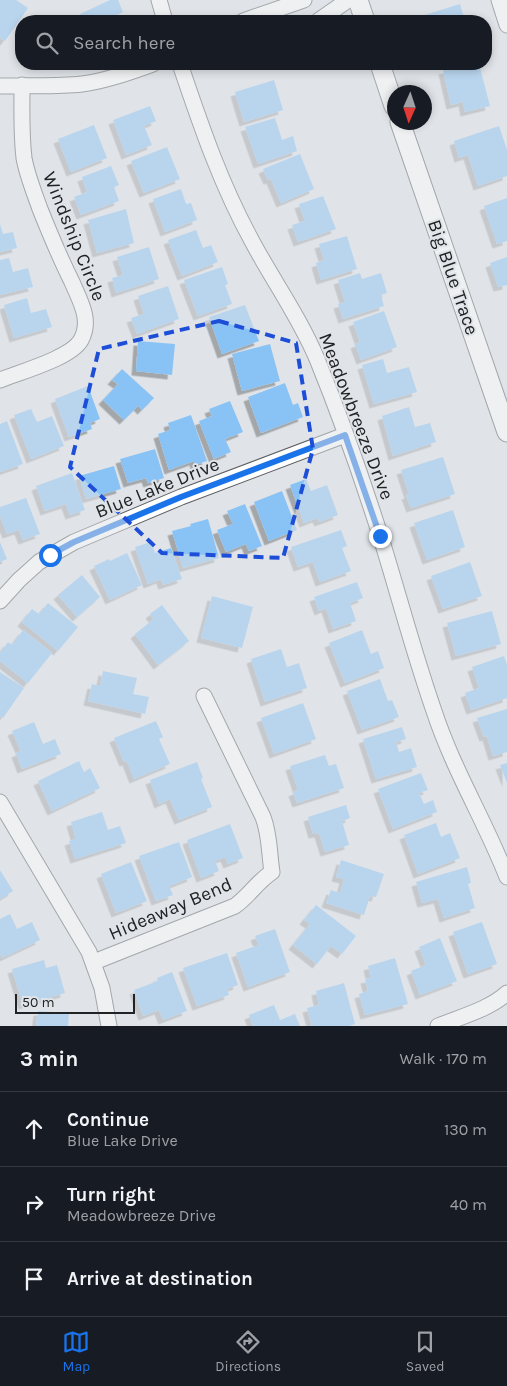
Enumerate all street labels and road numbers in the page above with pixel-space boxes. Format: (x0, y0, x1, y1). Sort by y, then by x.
street label: Windship Circle (38, 169, 110, 304)
street label: Big Blue Trace (423, 217, 483, 338)
street label: Meadowbreeze Drive (314, 330, 398, 503)
street label: Blue Lake Drive (92, 453, 223, 523)
street label: Hideaway Bend (105, 873, 235, 945)

